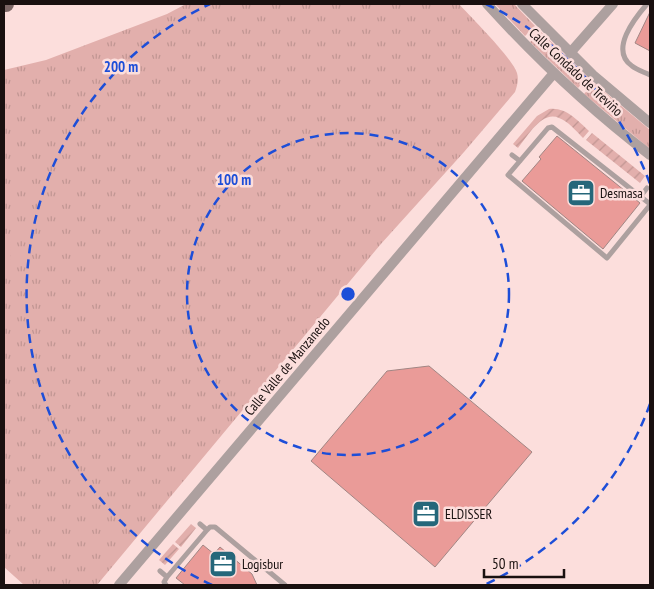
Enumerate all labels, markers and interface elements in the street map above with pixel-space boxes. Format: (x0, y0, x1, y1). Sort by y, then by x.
street label: Calle Condado de Treviño (525, 24, 627, 120)
text: 200 m (104, 57, 138, 76)
text: 100 m (217, 170, 251, 189)
office icon: Desmasa (566, 178, 596, 208)
place label: Desmasa (600, 184, 643, 202)
centre of rings (339, 285, 357, 303)
street label: Calle Valle de Manzanedo (240, 313, 334, 419)
office icon: ELDISSER (411, 499, 441, 529)
place label: ELDISSER (445, 505, 492, 523)
scale bar (484, 546, 564, 578)
office icon: Logisbur (208, 549, 238, 579)
text: 50 m (492, 554, 518, 573)
place label: Logisbur (242, 555, 283, 573)

